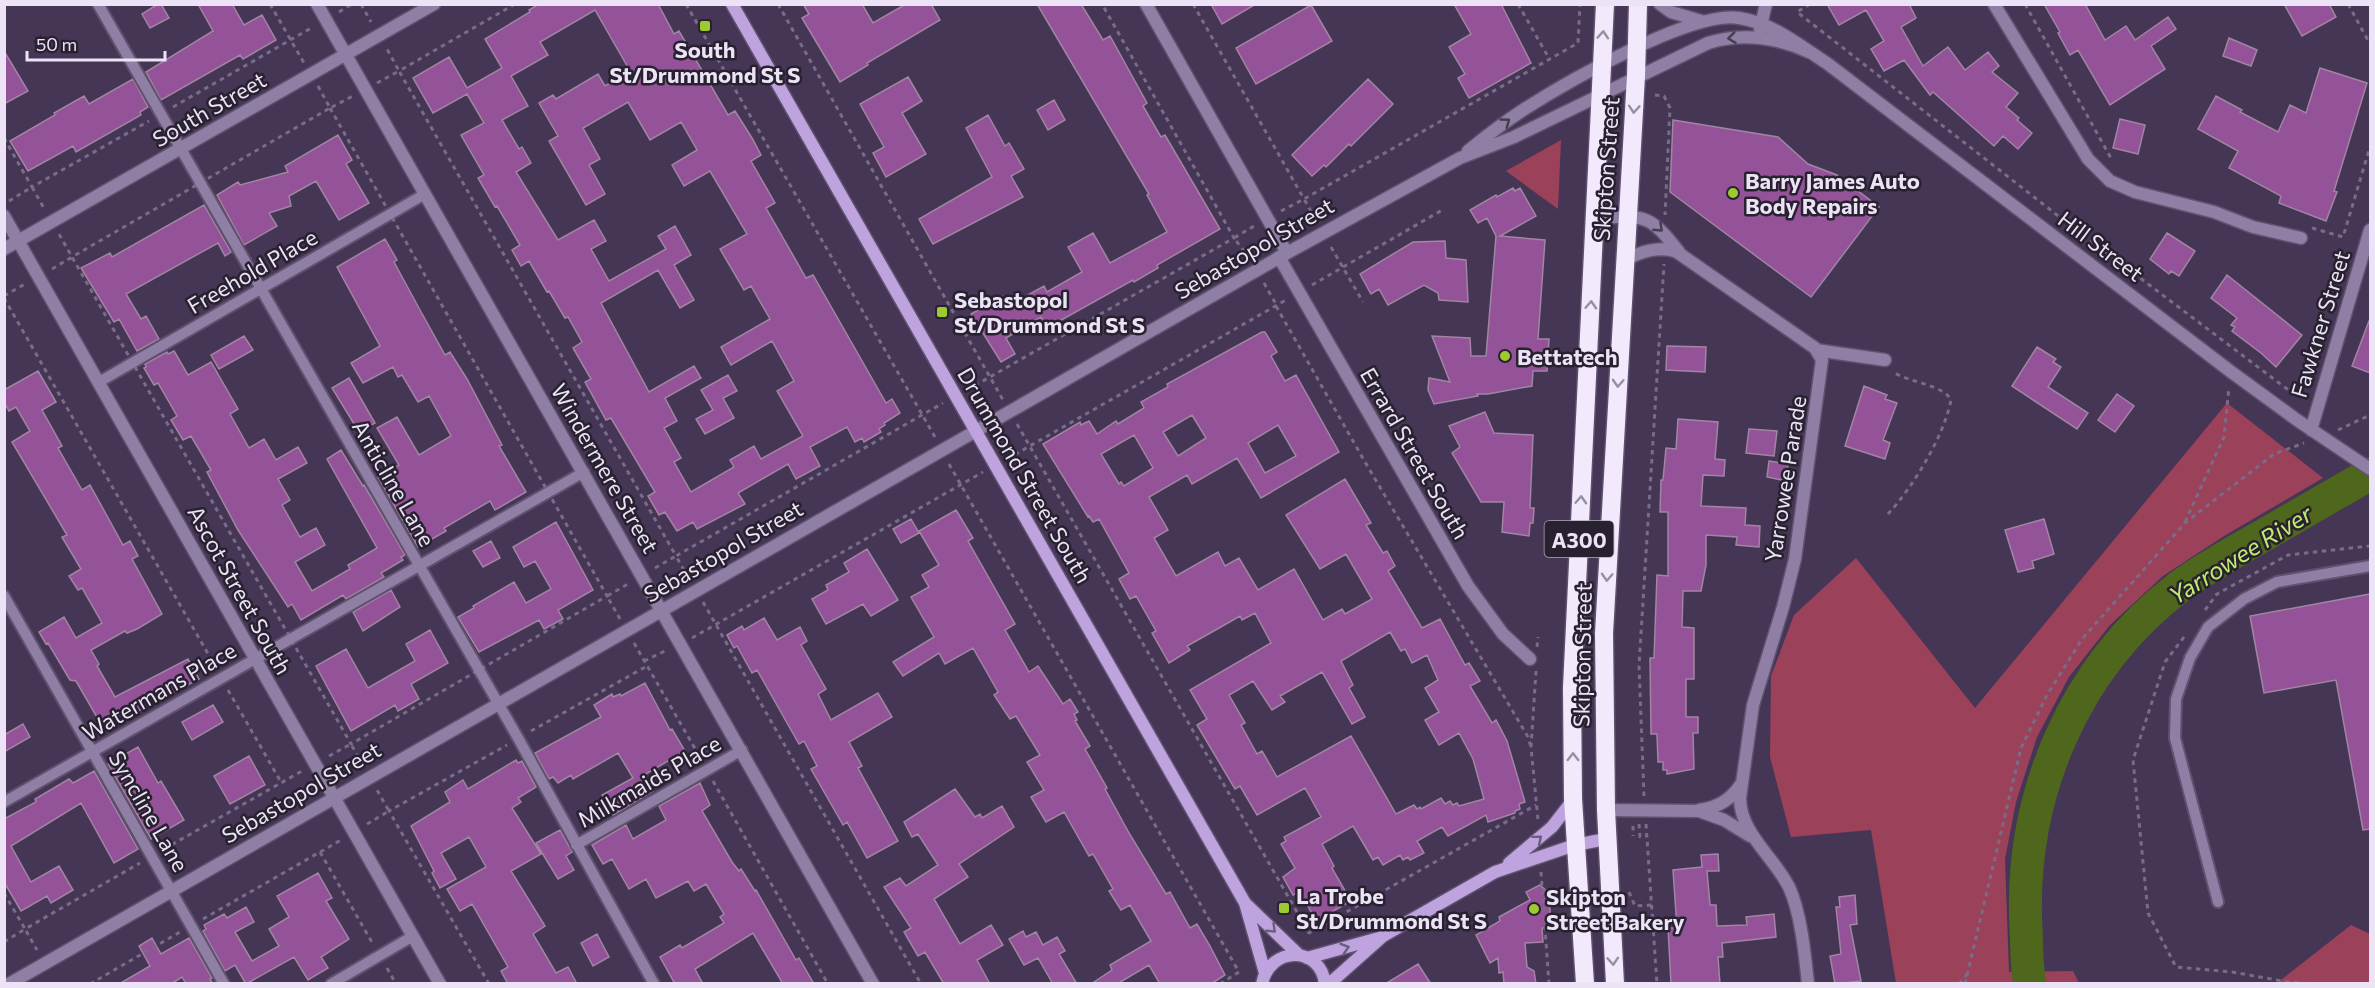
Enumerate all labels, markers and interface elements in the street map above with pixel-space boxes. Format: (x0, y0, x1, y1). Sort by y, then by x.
marker: South St/Drummond St S (698, 19, 712, 33)
scale bar (27, 24, 165, 62)
one-way arrow (1596, 31, 1609, 40)
one-way arrow (1727, 31, 1736, 43)
text: 50 m (36, 33, 77, 55)
place label: South St/Drummond St S (609, 36, 801, 88)
street label: South Street (148, 66, 270, 152)
street label: Skipton Street (1587, 96, 1625, 242)
one-way arrow (1627, 104, 1640, 113)
one-way arrow (1499, 118, 1510, 129)
place label: Barry James Auto Body Repairs (1745, 167, 1920, 219)
marker: Barry James Auto Body Repairs (1726, 186, 1740, 200)
street label: Sebastopol Street (1170, 192, 1338, 304)
street label: Hill Street (2053, 205, 2149, 287)
one-way arrow (1652, 221, 1662, 232)
street label: Freehold Place (182, 223, 322, 319)
street label: Fawkner Street (2285, 247, 2355, 401)
place label: Sebastopol St/Drummond St S (954, 286, 1145, 338)
one-way arrow (1584, 300, 1597, 309)
marker: Sebastopol St/Drummond St S (935, 305, 949, 319)
place label: Bettatech (1517, 343, 1617, 370)
marker: Bettatech (1498, 349, 1512, 363)
street label: Drummond Street South (952, 362, 1098, 588)
street label: Errard Street South (1355, 362, 1475, 544)
one-way arrow (1611, 378, 1624, 387)
street label: Windermere Street (546, 379, 664, 557)
street label: Yarrowee Parade (1759, 394, 1811, 564)
street label: Anticline Lane (347, 415, 441, 551)
street label: Sebastopol Street (639, 495, 807, 607)
one-way arrow (1575, 495, 1588, 504)
water label: Yarrowee River (2163, 498, 2318, 610)
street label: Ascot Street South (182, 501, 298, 679)
road number: A300 (1544, 521, 1614, 557)
one-way arrow (1601, 573, 1614, 582)
street label: Skipton Street (1567, 583, 1597, 727)
street label: Watermans Place (77, 636, 241, 746)
street label: Milkmaids Place (573, 729, 725, 833)
street label: Sebastopol Street (217, 736, 385, 848)
street label: Syncline Lane (103, 746, 195, 876)
one-way arrow (1567, 753, 1579, 762)
one-way arrow (1531, 835, 1542, 846)
place label: La Trobe St/Drummond St S (1296, 882, 1487, 934)
place label: Skipton Street Bakery (1546, 883, 1685, 935)
marker: La Trobe St/Drummond St S (1277, 901, 1291, 915)
marker: Skipton Street Bakery (1527, 902, 1541, 916)
one-way arrow (1266, 922, 1276, 933)
one-way arrow (1339, 943, 1350, 955)
one-way arrow (1606, 956, 1619, 965)

